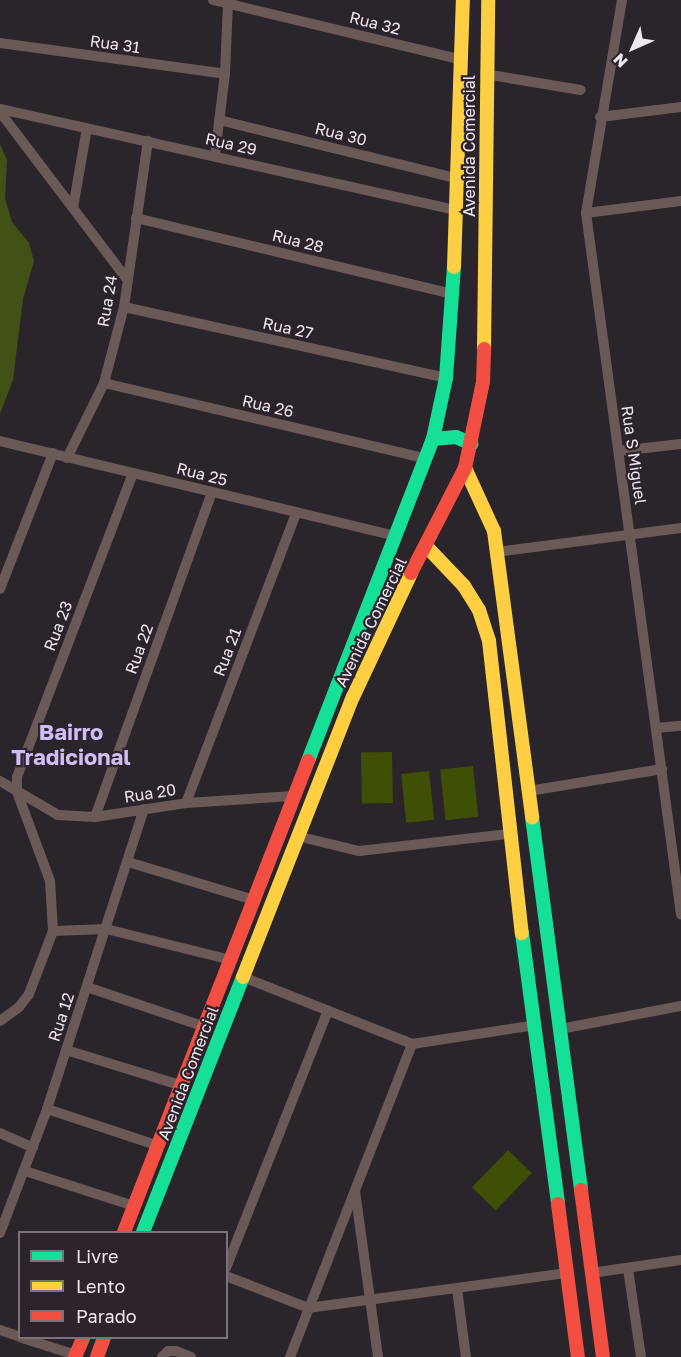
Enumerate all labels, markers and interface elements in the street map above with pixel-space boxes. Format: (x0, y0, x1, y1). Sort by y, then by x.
street label: Rua 32 (347, 7, 403, 39)
north arrow (603, 18, 663, 78)
street label: Rua 31 (89, 31, 141, 57)
text: N (609, 49, 632, 72)
street label: Avenida Comercial (459, 75, 479, 217)
street label: Rua 30 (313, 118, 369, 150)
street label: Rua 29 (203, 129, 259, 159)
street label: Rua 28 (270, 225, 326, 257)
street label: Rua 24 (93, 274, 121, 328)
street label: Rua 27 (261, 313, 315, 343)
street label: Rua 26 (240, 391, 296, 421)
street label: Rua S Miguel (618, 404, 650, 506)
street label: Rua 25 (175, 458, 229, 490)
street label: Avenida Comercial (331, 554, 411, 690)
street label: Rua 23 (40, 598, 76, 654)
street label: Rua 22 (121, 621, 157, 677)
street label: Rua 21 (209, 625, 245, 679)
district label: Bairro Tradicional (11, 718, 131, 770)
street label: Rua 20 (123, 779, 177, 807)
street label: Rua 12 (44, 990, 78, 1044)
street label: Avenida Comercial (154, 1003, 222, 1143)
legend (18, 1231, 228, 1339)
text: Livre (76, 1245, 118, 1267)
text: Lento (76, 1275, 125, 1297)
text: Parado (76, 1305, 137, 1327)

